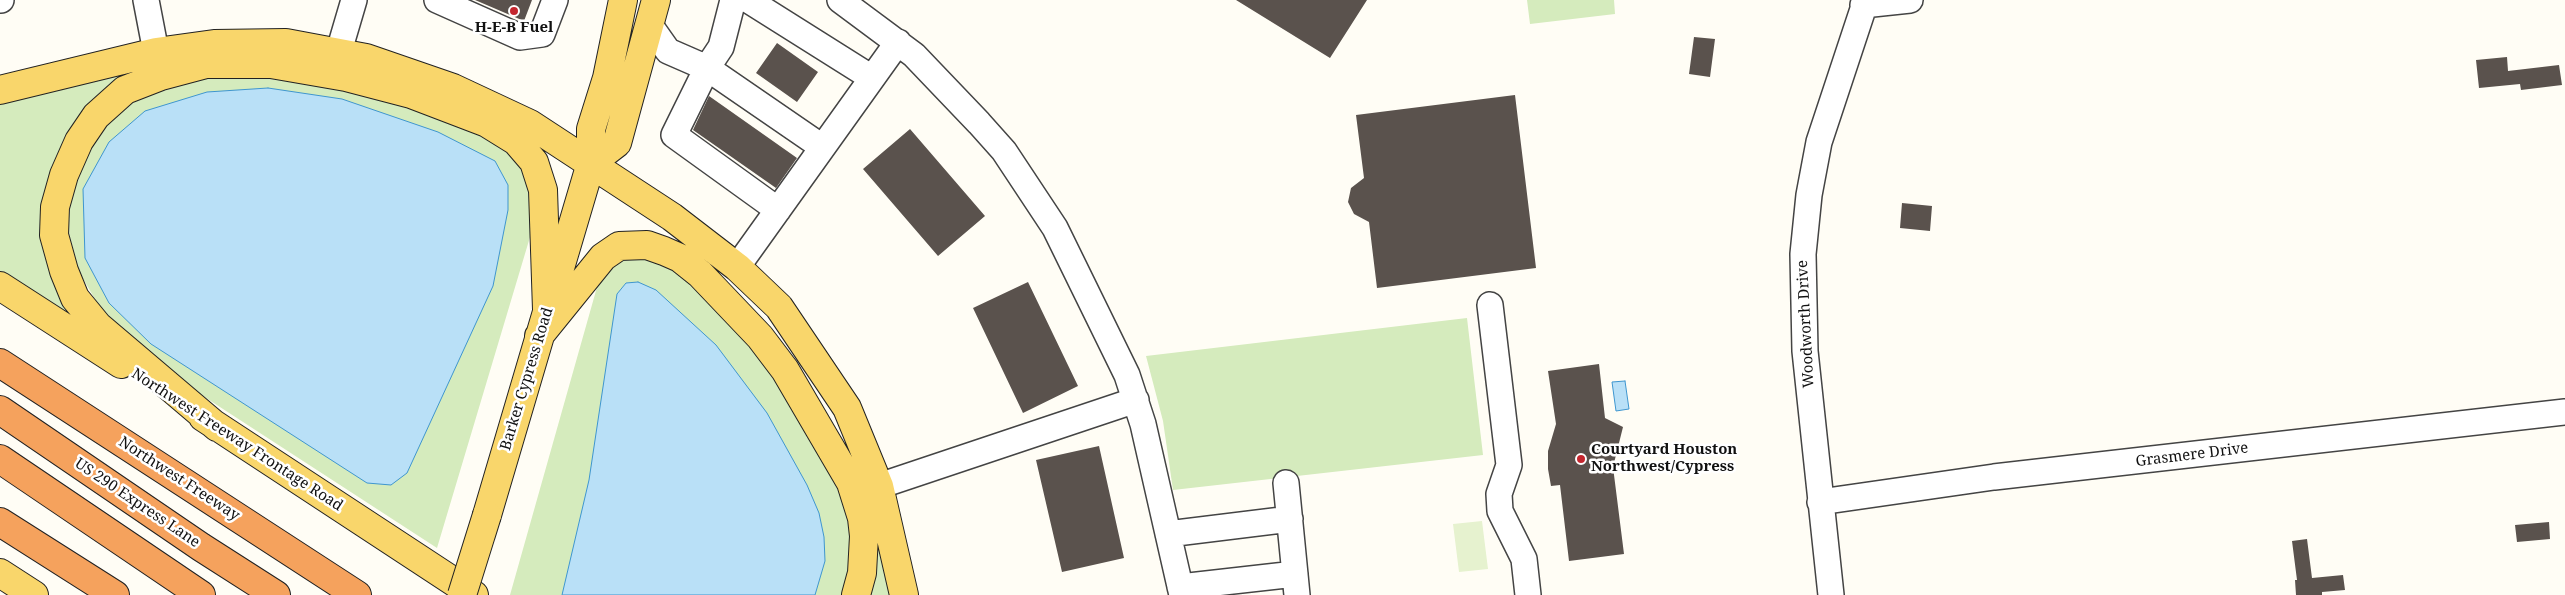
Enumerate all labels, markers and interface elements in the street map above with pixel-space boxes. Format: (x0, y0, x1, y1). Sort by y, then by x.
marker: H-E-B Fuel (508, 5, 520, 17)
place label: H-E-B Fuel (475, 19, 553, 37)
street label: Woodworth Drive (1794, 260, 1818, 388)
street label: Barker Cypress Road (497, 305, 557, 453)
street label: Northwest Freeway Frontage Road (128, 365, 346, 515)
street label: Northwest Freeway (115, 433, 243, 525)
street label: Grasmere Drive (2135, 439, 2249, 471)
place label: Courtyard Houston Northwest/Cypress (1591, 441, 1737, 476)
marker: Courtyard Houston Northwest/Cypress (1575, 453, 1587, 465)
street label: US 290 Express Lane (71, 454, 203, 552)

